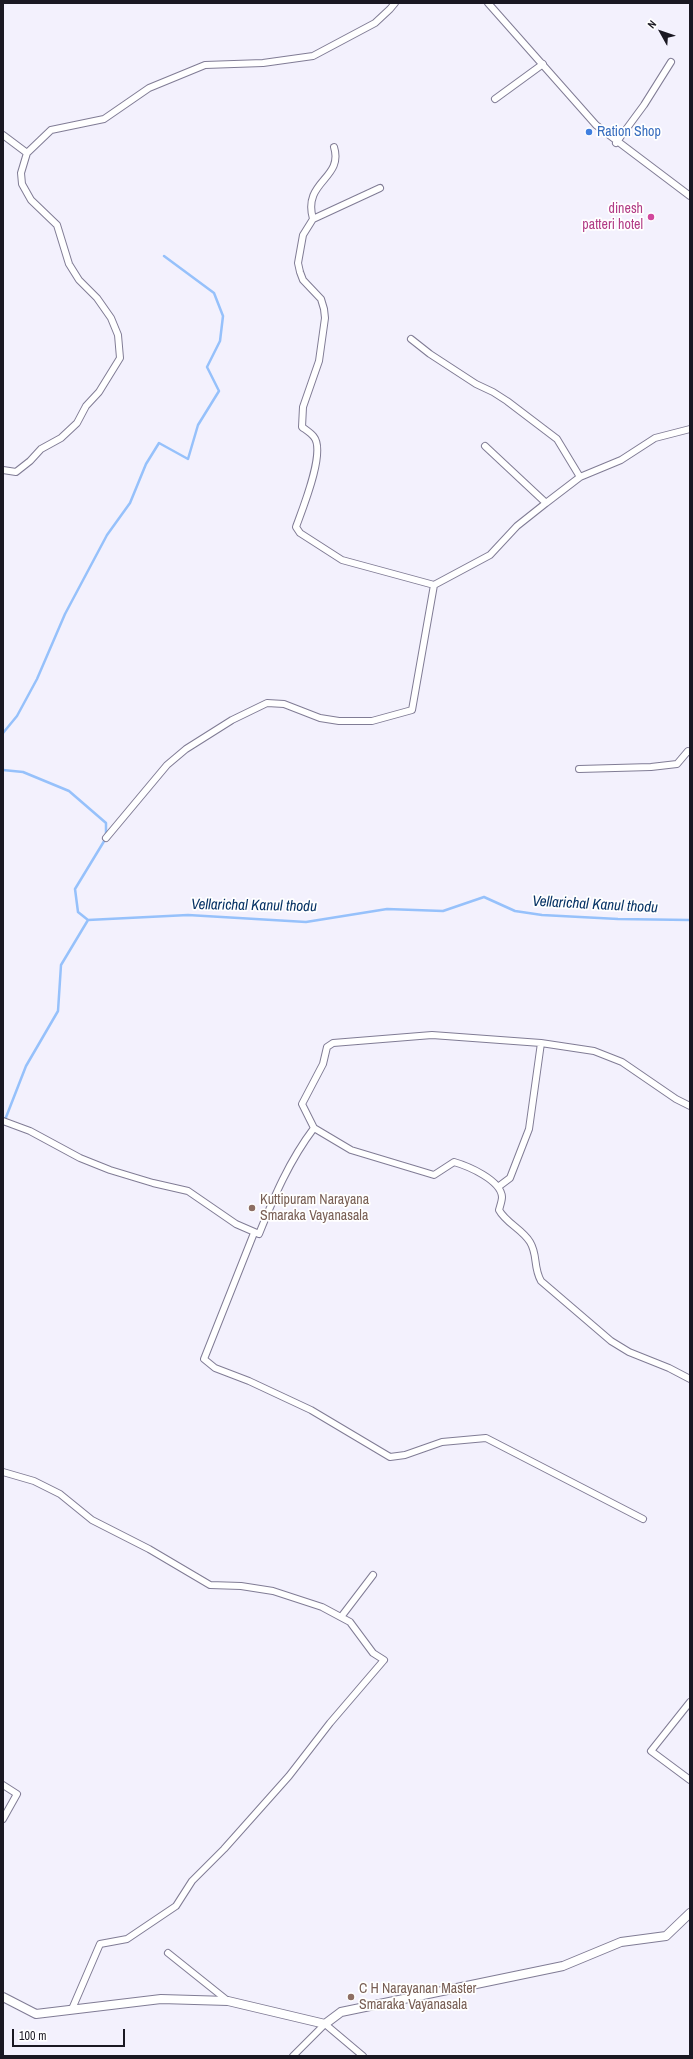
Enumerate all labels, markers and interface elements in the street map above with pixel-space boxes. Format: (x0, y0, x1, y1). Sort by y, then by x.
north arrow (641, 12, 681, 52)
text: N (644, 17, 659, 31)
place label: Ration Shop (597, 124, 661, 140)
marker: Ration Shop (584, 127, 594, 137)
place label: dinesh patteri hotel (582, 201, 643, 234)
marker: dinesh patteri hotel (646, 212, 656, 222)
water label: Vellarichal Kanul thodu (532, 893, 658, 917)
water label: Vellarichal Kanul thodu (191, 896, 317, 916)
place label: Kuttipuram Narayana Smaraka Vayanasala (260, 1192, 369, 1224)
marker: Kuttipuram Narayana Smaraka Vayanasala (247, 1203, 257, 1213)
place label: C H Narayanan Master Smaraka Vayanasala (359, 1981, 476, 2014)
marker: C H Narayanan Master Smaraka Vayanasala (346, 1992, 356, 2002)
scale bar (14, 2021, 127, 2047)
text: 100 m (19, 2028, 46, 2044)

